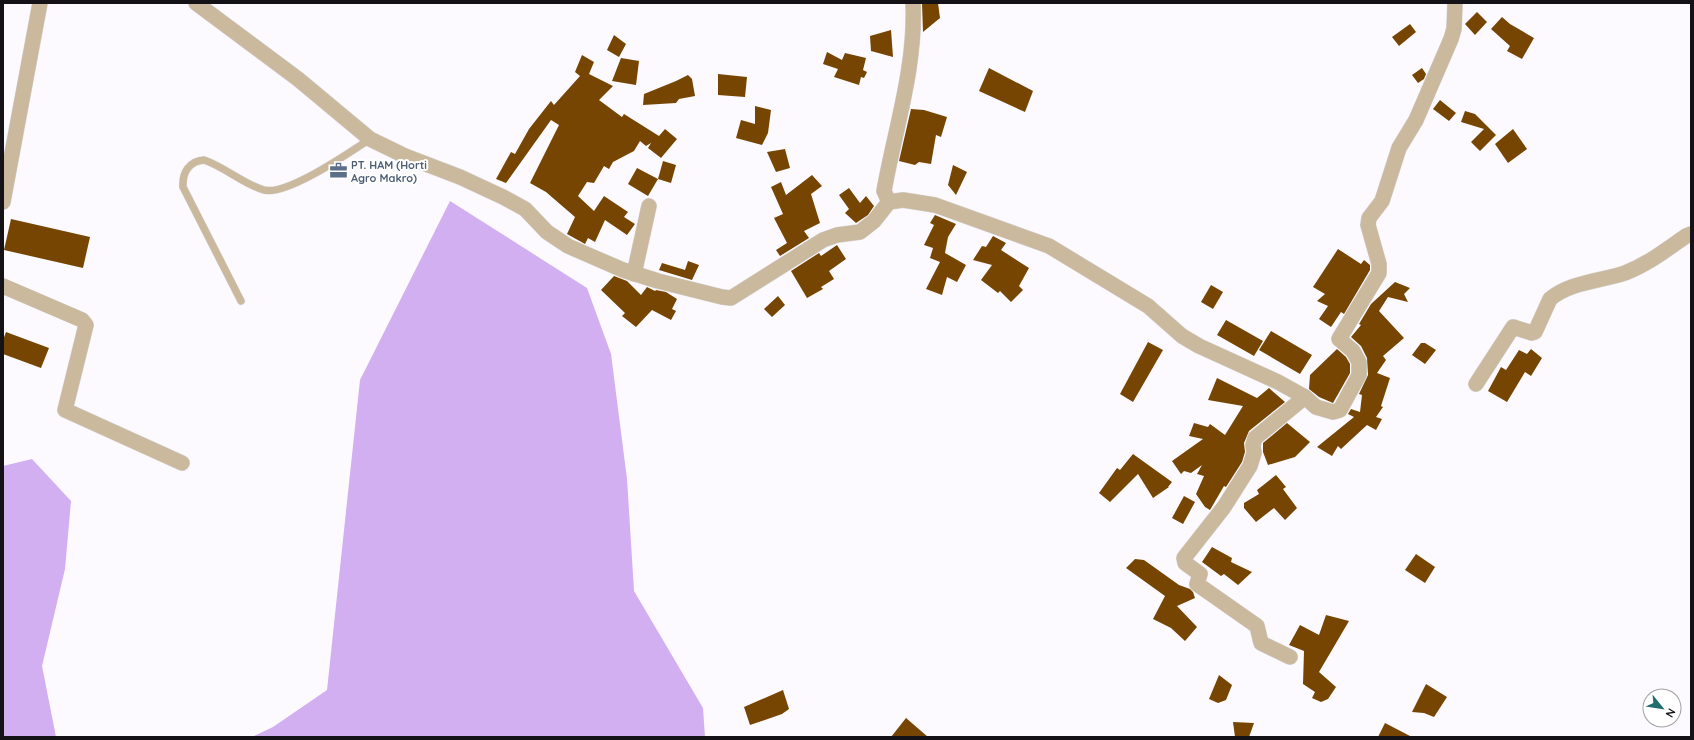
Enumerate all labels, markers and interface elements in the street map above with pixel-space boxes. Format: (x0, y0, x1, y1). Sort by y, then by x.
place label: PT. HAM (Horti Agro Makro) (351, 158, 427, 185)
office icon: PT. HAM (Horti Agro Makro) (328, 161, 348, 181)
north arrow (1642, 688, 1682, 728)
text: N (1663, 706, 1679, 720)

